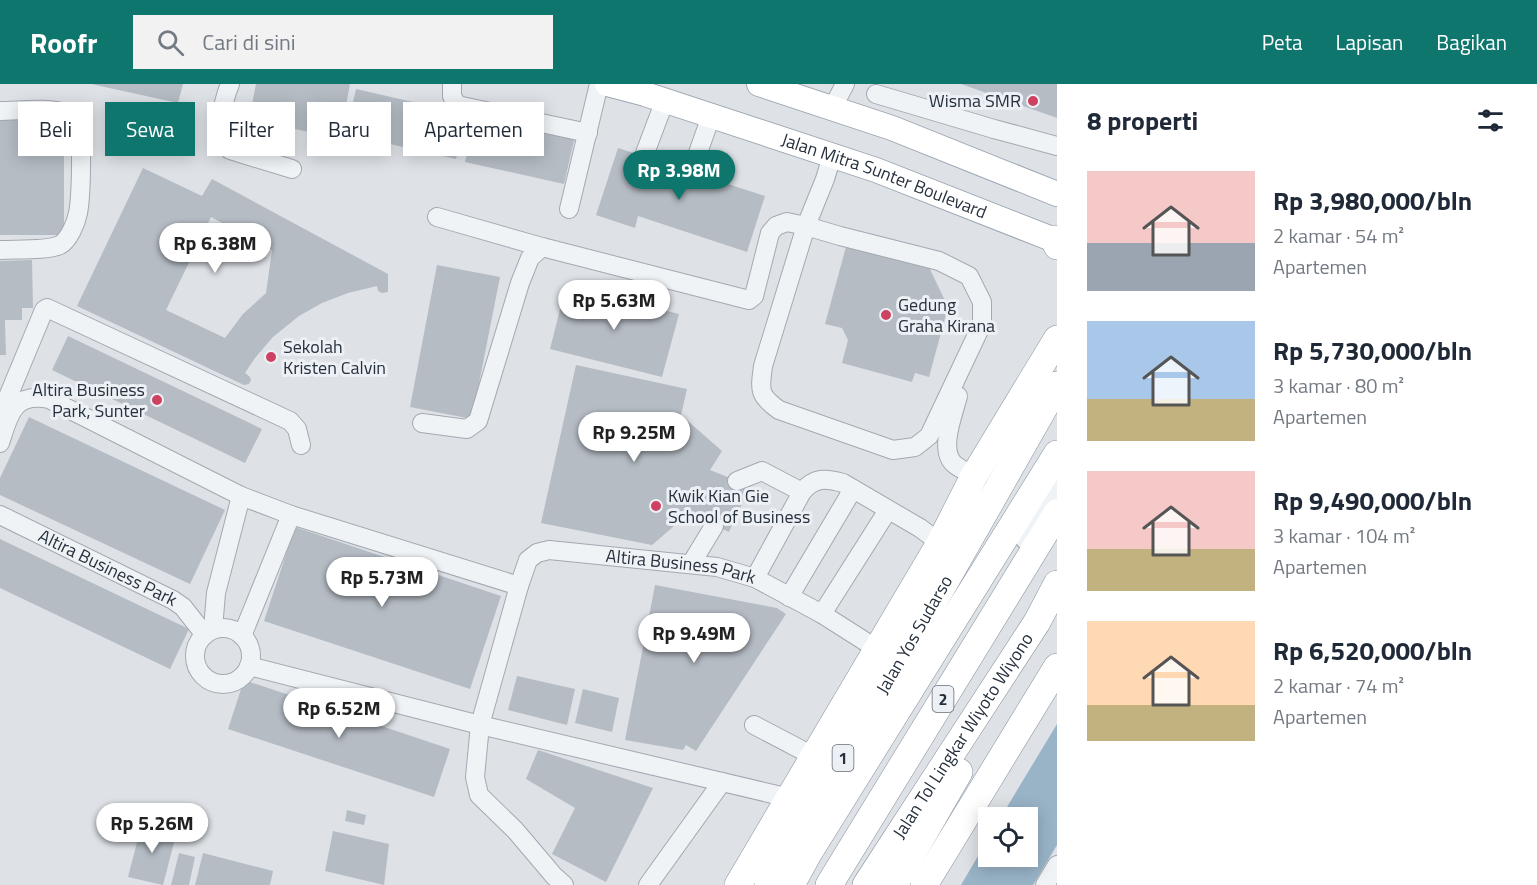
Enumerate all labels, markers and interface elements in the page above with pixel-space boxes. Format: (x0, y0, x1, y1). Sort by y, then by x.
search box (133, 15, 553, 69)
text: Roofr (30, 21, 97, 64)
text: Cari di sini (202, 25, 296, 59)
icon: search (154, 26, 187, 59)
text: Peta (1262, 26, 1303, 58)
text: Lapisan (1336, 26, 1403, 58)
text: Bagikan (1436, 26, 1507, 58)
place label: Wisma SMR (929, 87, 1021, 114)
marker: Wisma SMR (1026, 94, 1040, 108)
text: 8 properti (1087, 101, 1198, 140)
chip: Beli (18, 102, 93, 156)
chip: Sewa (105, 102, 195, 156)
chip: Filter (207, 102, 295, 156)
chip: Baru (307, 102, 391, 156)
chip: Apartemen (403, 102, 544, 156)
icon: filters (1474, 104, 1507, 137)
street label: Jalan Mitra Sunter Boulevard (778, 126, 991, 225)
pin: Rp 3.98M (617, 150, 741, 201)
text: Rp 3.98M (637, 154, 721, 185)
text: Rp 3,980,000/bln (1273, 181, 1472, 220)
icon: home (1135, 195, 1207, 267)
text: 2 kamar · 54 m² (1273, 220, 1404, 251)
pin: Rp 6.38M (153, 223, 277, 274)
text: Rp 6.38M (173, 227, 257, 258)
text: Apartemen (1273, 251, 1367, 282)
pin: Rp 5.63M (552, 280, 676, 331)
text: Rp 5.63M (572, 284, 656, 315)
place label: Gedung Graha Kirana (898, 291, 995, 339)
marker: Gedung Graha Kirana (879, 308, 893, 322)
text: Rp 5,730,000/bln (1273, 331, 1472, 370)
place label: Sekolah Kristen Calvin (283, 333, 386, 381)
icon: home (1135, 345, 1207, 417)
marker: Sekolah Kristen Calvin (264, 350, 278, 364)
text: 3 kamar · 80 m² (1273, 370, 1404, 401)
place label: Altira Business Park, Sunter (32, 376, 145, 424)
marker: Altira Business Park, Sunter (150, 393, 164, 407)
text: Apartemen (1273, 401, 1367, 432)
pin: Rp 9.25M (572, 412, 696, 463)
text: Rp 9.25M (592, 416, 676, 447)
text: Rp 9,490,000/bln (1273, 481, 1472, 520)
place label: Kwik Kian Gie School of Business (668, 482, 810, 530)
icon: home (1135, 495, 1207, 567)
marker: Kwik Kian Gie School of Business (649, 499, 663, 513)
text: 3 kamar · 104 m² (1273, 520, 1415, 551)
street label: Altira Business Park (34, 522, 182, 613)
street label: Altira Business Park (605, 542, 759, 591)
text: Apartemen (1273, 551, 1367, 582)
pin: Rp 5.73M (320, 557, 444, 608)
text: Rp 5.73M (340, 561, 424, 592)
street label: Jalan Yos Sudarso (869, 570, 959, 699)
pin: Rp 9.49M (632, 613, 756, 664)
text: Rp 9.49M (652, 617, 736, 648)
street label: Jalan Tol Lingkar Wiyoto Wiyono (886, 627, 1040, 844)
text: Rp 6,520,000/bln (1273, 631, 1472, 670)
icon: home (1135, 645, 1207, 717)
text: 2 kamar · 74 m² (1273, 670, 1404, 701)
road number: 2 (932, 686, 954, 712)
pin: Rp 6.52M (277, 688, 401, 739)
text: Rp 6.52M (297, 692, 381, 723)
text: Apartemen (1273, 701, 1367, 732)
road number: 1 (832, 745, 854, 771)
pin: Rp 5.26M (90, 803, 214, 854)
text: Rp 5.26M (110, 807, 194, 838)
map controls (978, 807, 1038, 867)
button: locate (978, 807, 1038, 867)

